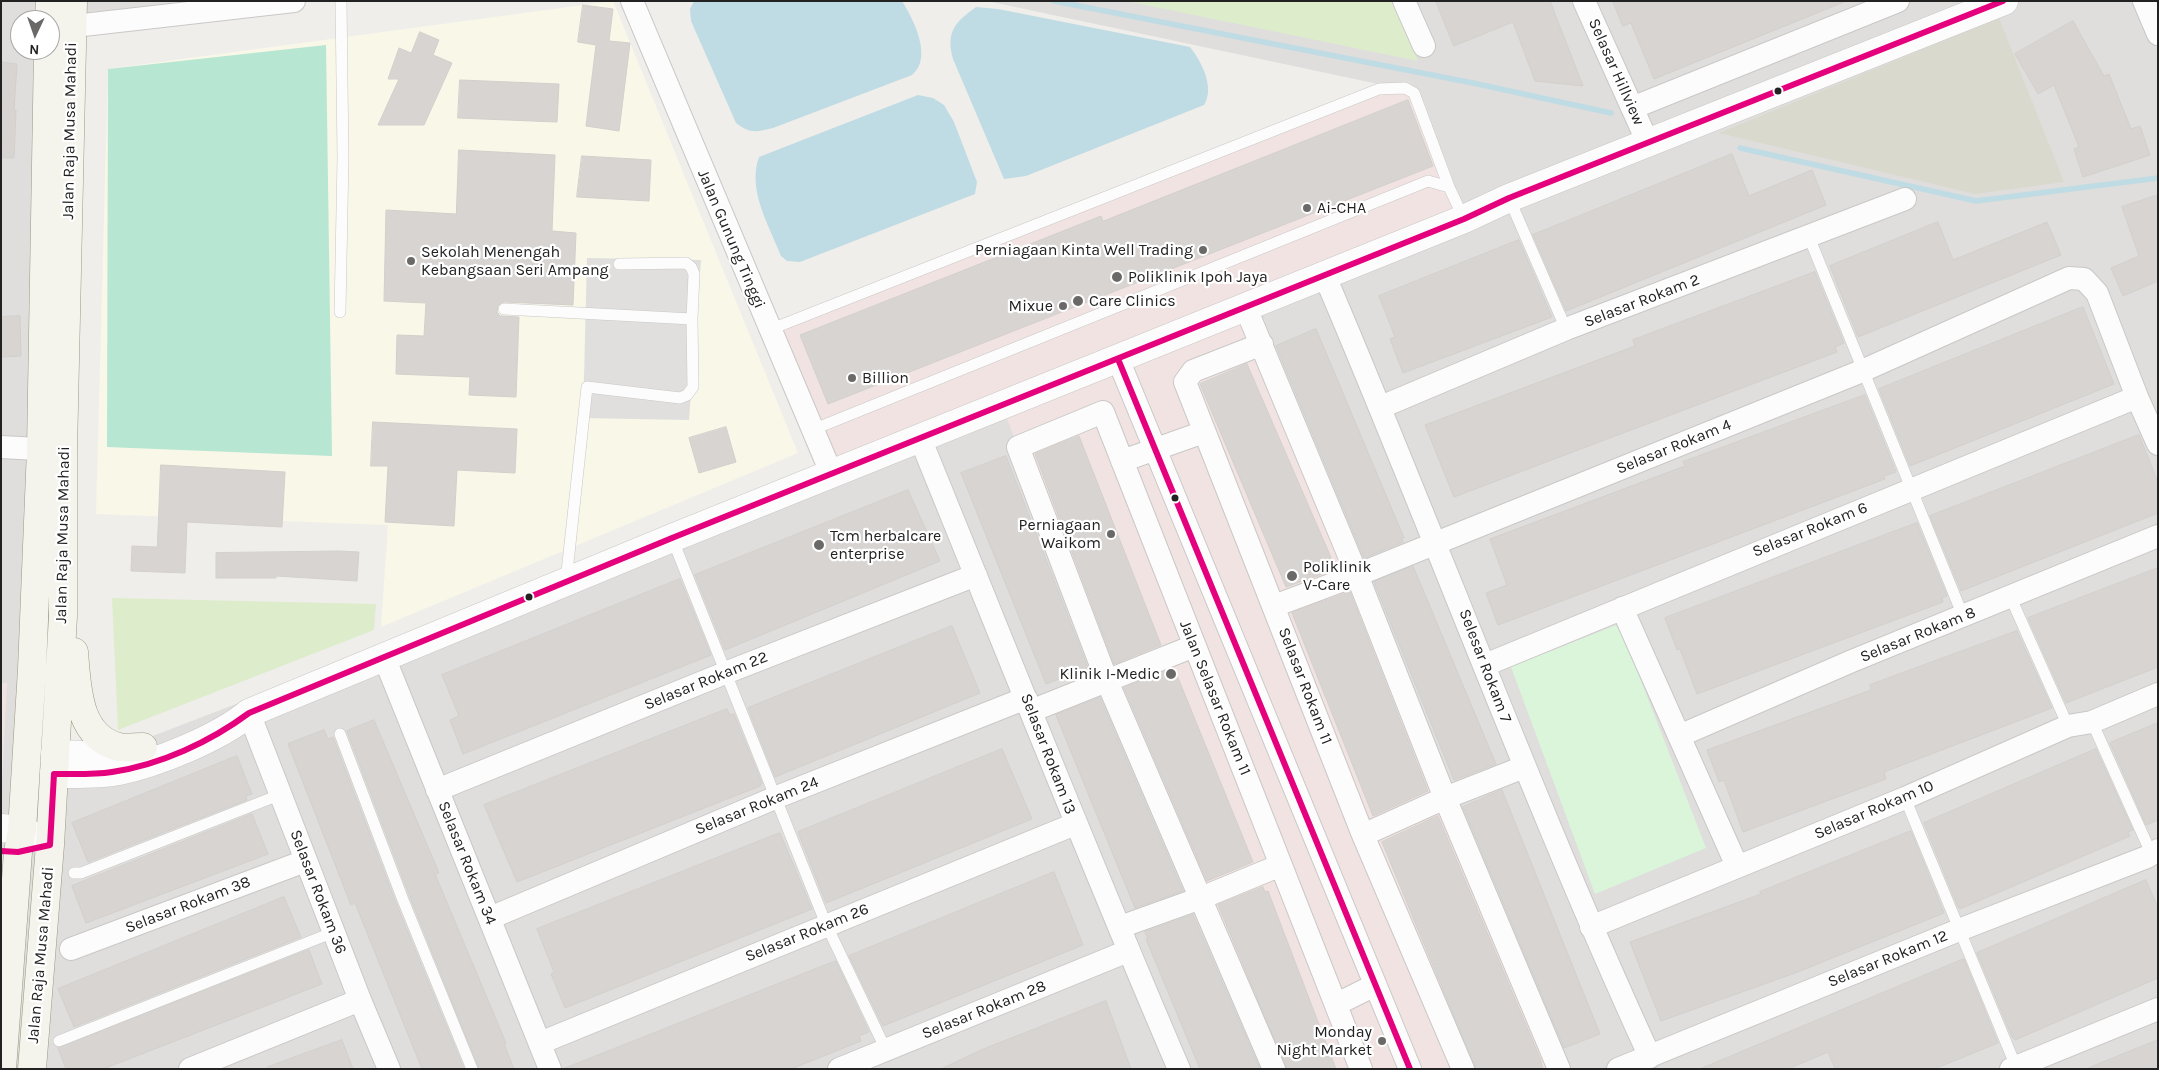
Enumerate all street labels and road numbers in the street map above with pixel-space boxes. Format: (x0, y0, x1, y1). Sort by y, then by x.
street label: Selasar Hillview (1584, 16, 1648, 128)
street label: Jalan Raja Musa Mahadi (59, 42, 81, 220)
street label: Jalan Gunung Tinggi (693, 167, 769, 311)
street label: Selasar Rokam 2 (1581, 270, 1703, 332)
street label: Selasar Rokam 4 (1614, 415, 1734, 479)
street label: Jalan Raja Musa Mahadi (52, 446, 74, 624)
street label: Selasar Rokam 6 (1750, 498, 1870, 562)
street label: Selasar Rokam 8 (1857, 603, 1979, 667)
street label: Selesar Rokam 7 (1455, 607, 1515, 725)
street label: Jalan Selasar Rokam 11 (1175, 618, 1255, 778)
street label: Selasar Rokam 11 (1274, 625, 1336, 747)
street label: Selasar Rokam 22 (641, 647, 771, 715)
street label: Selasar Rokam 13 (1016, 691, 1080, 817)
street label: Selasar Rokam 24 (693, 773, 821, 839)
street label: Selasar Rokam 10 (1811, 776, 1937, 844)
street label: Selasar Rokam 34 (433, 798, 501, 928)
street label: Selasar Rokam 36 (285, 827, 351, 957)
street label: Jalan Raja Musa Mahadi (24, 866, 58, 1044)
street label: Selasar Rokam 38 (123, 872, 253, 938)
street label: Selasar Rokam 26 (742, 899, 872, 967)
street label: Selasar Rokam 12 (1825, 926, 1951, 992)
street label: Selasar Rokam 28 (919, 976, 1049, 1044)

